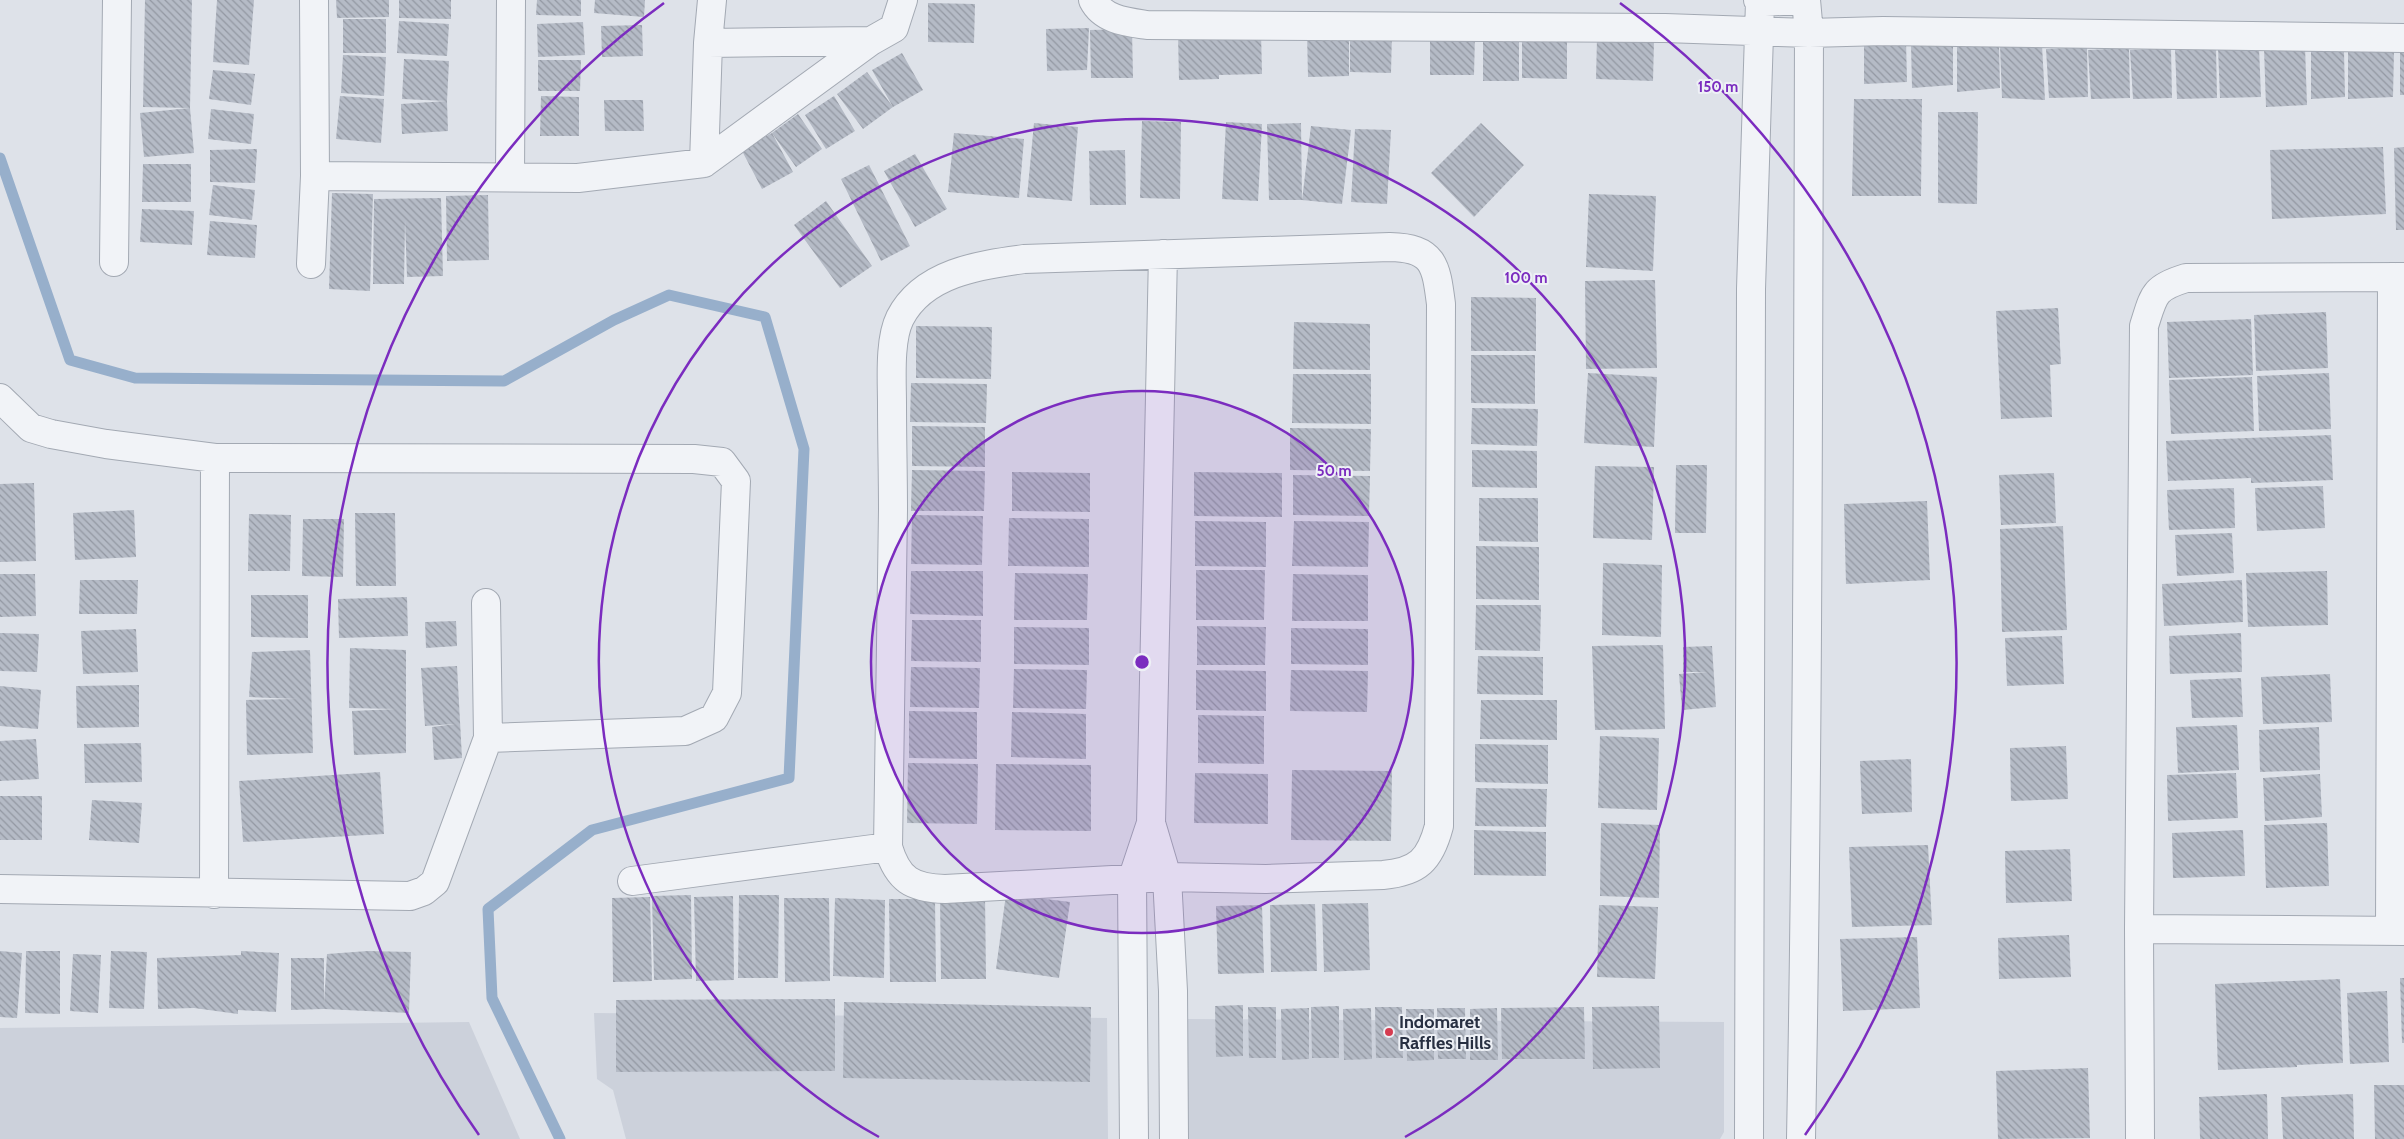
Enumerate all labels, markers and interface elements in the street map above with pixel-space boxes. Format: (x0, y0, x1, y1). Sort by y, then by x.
text: 150 m (1698, 78, 1738, 96)
text: 100 m (1504, 269, 1548, 287)
text: 50 m (1316, 462, 1352, 480)
centre of rings (1133, 653, 1151, 671)
place label: Indomaret Raffles Hills (1399, 1011, 1492, 1054)
marker: Indomaret Raffles Hills (1383, 1026, 1395, 1038)

